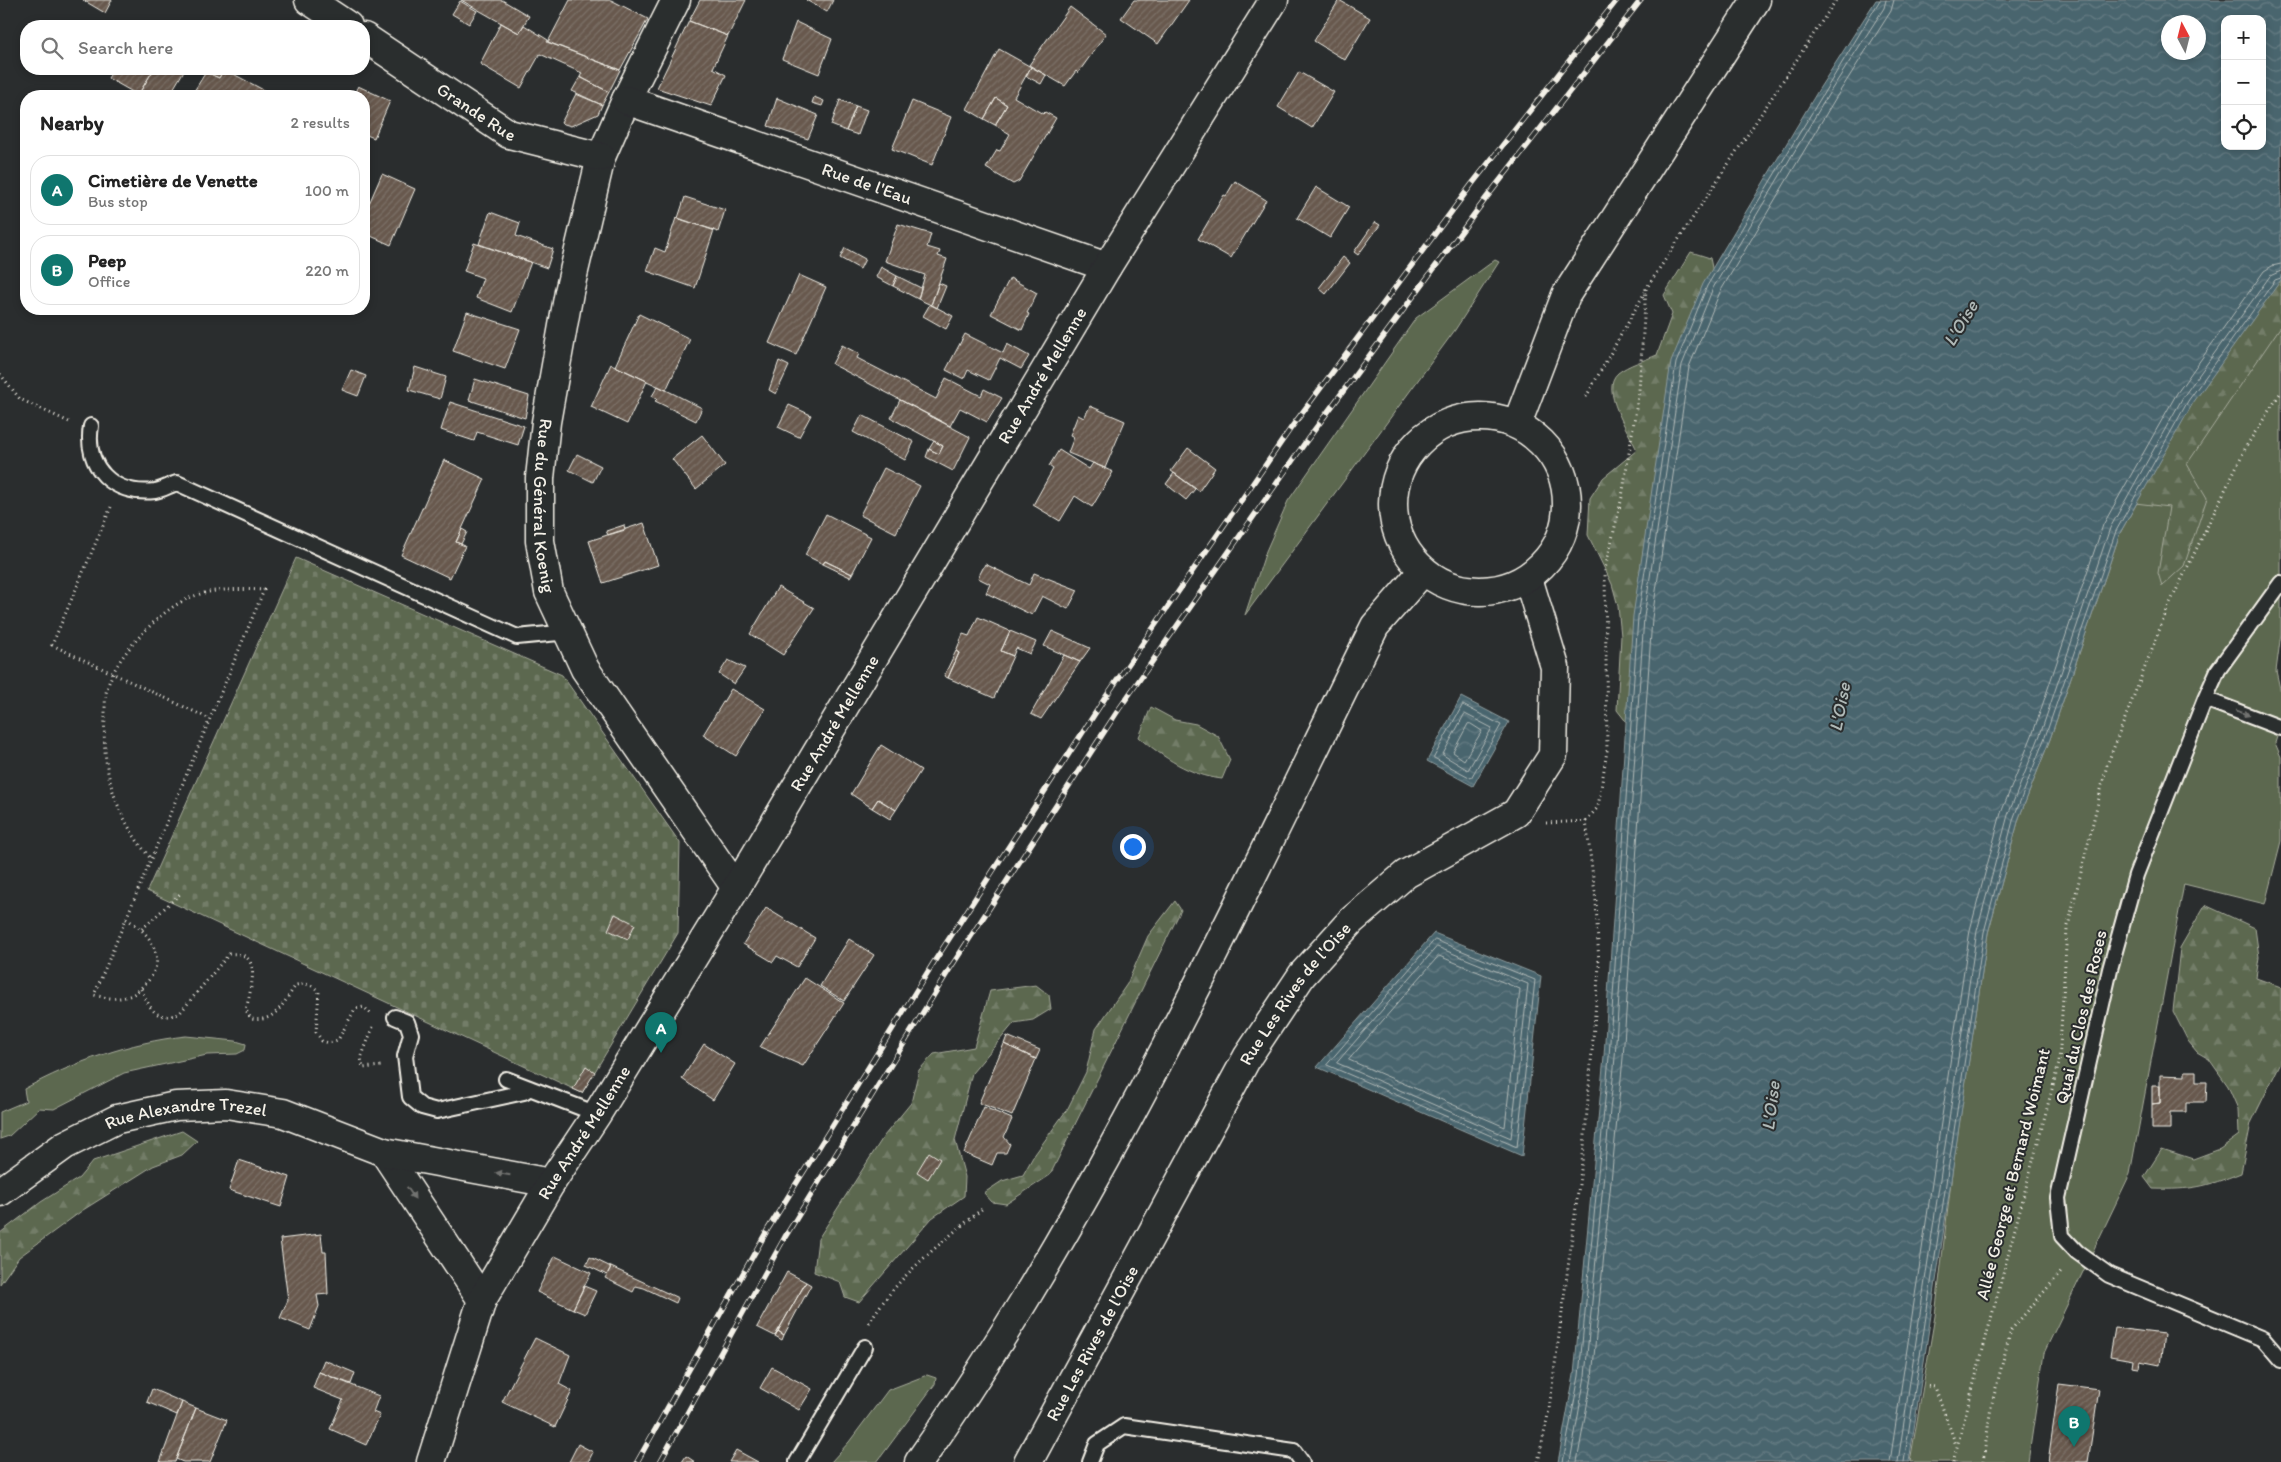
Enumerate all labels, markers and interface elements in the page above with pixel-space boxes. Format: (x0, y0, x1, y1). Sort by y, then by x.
north arrow (2161, 15, 2206, 60)
map controls (2221, 15, 2266, 150)
button: + (2221, 15, 2266, 60)
search box (20, 20, 370, 75)
icon: search (38, 34, 66, 62)
text: Search here (78, 36, 173, 59)
button: − (2221, 60, 2266, 105)
street label: Grande Rue (432, 78, 517, 146)
button: locate (2221, 105, 2266, 150)
text: Nearby (40, 110, 104, 135)
text: 2 results (290, 113, 350, 132)
street label: Rue de l'Eau (819, 158, 915, 209)
text: Cimetière de Venette (88, 169, 258, 192)
text: A (52, 181, 62, 200)
text: 100 m (305, 181, 349, 200)
text: Bus stop (88, 192, 148, 211)
text: Peep (88, 249, 126, 272)
text: B (52, 261, 62, 280)
text: 220 m (305, 261, 349, 280)
text: Office (88, 272, 130, 291)
water label: L'Oise (1938, 295, 1983, 350)
street label: Rue André Mellenne (993, 303, 1091, 448)
street label: Rue du Général Koenig (529, 417, 560, 595)
street label: Rue André Mellenne (785, 651, 884, 795)
water label: L'Oise (1824, 680, 1856, 733)
one-way arrow (2236, 709, 2251, 717)
your location (1120, 834, 1146, 860)
street label: Rue Les Rives de l'Oise (1234, 917, 1356, 1069)
street label: Quai du Clos des Roses (2050, 928, 2112, 1106)
pin: A (645, 1012, 677, 1053)
street label: Allée George et Bernard Woimant (1971, 1046, 2055, 1302)
street label: Rue André Mellenne (533, 1061, 635, 1203)
water label: L'Oise (1756, 1079, 1785, 1132)
street label: Rue Alexandre Trezel (101, 1093, 269, 1134)
one-way arrow (495, 1170, 511, 1178)
one-way arrow (406, 1186, 416, 1200)
street label: Rue Les Rives de l'Oise (1041, 1262, 1143, 1425)
pin: B (2058, 1406, 2090, 1447)

